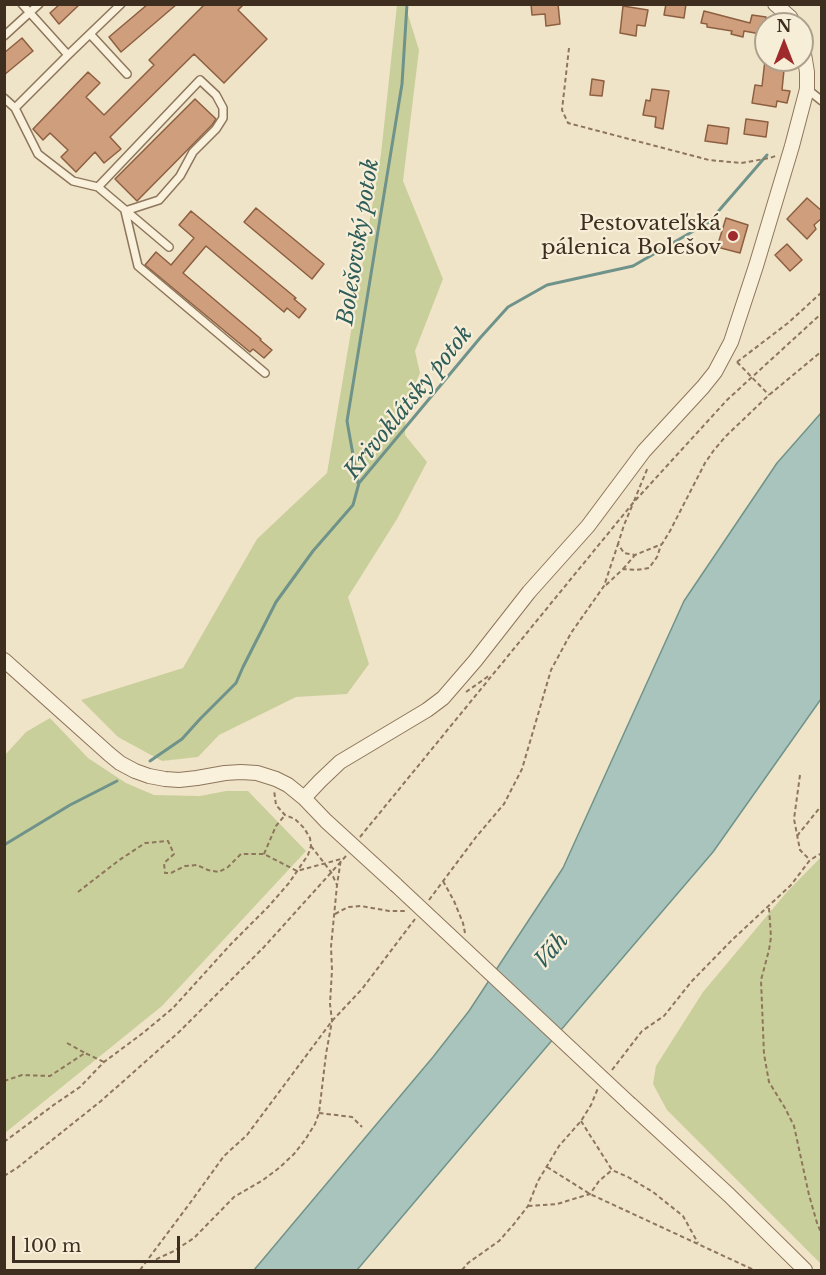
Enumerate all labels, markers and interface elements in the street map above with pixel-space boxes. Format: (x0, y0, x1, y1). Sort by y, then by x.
north arrow (754, 12, 814, 72)
text: N (776, 16, 792, 36)
water label: Bolešovský potok (333, 157, 385, 327)
place label: Pestovateľská pálenica Bolešov (541, 211, 721, 261)
marker: Pestovateľská pálenica Bolešov (726, 229, 740, 243)
water label: Krivoklátsky potok (339, 321, 479, 485)
water label: Váh (529, 928, 575, 974)
scale bar (15, 1224, 183, 1262)
text: 100 m (23, 1235, 81, 1257)

